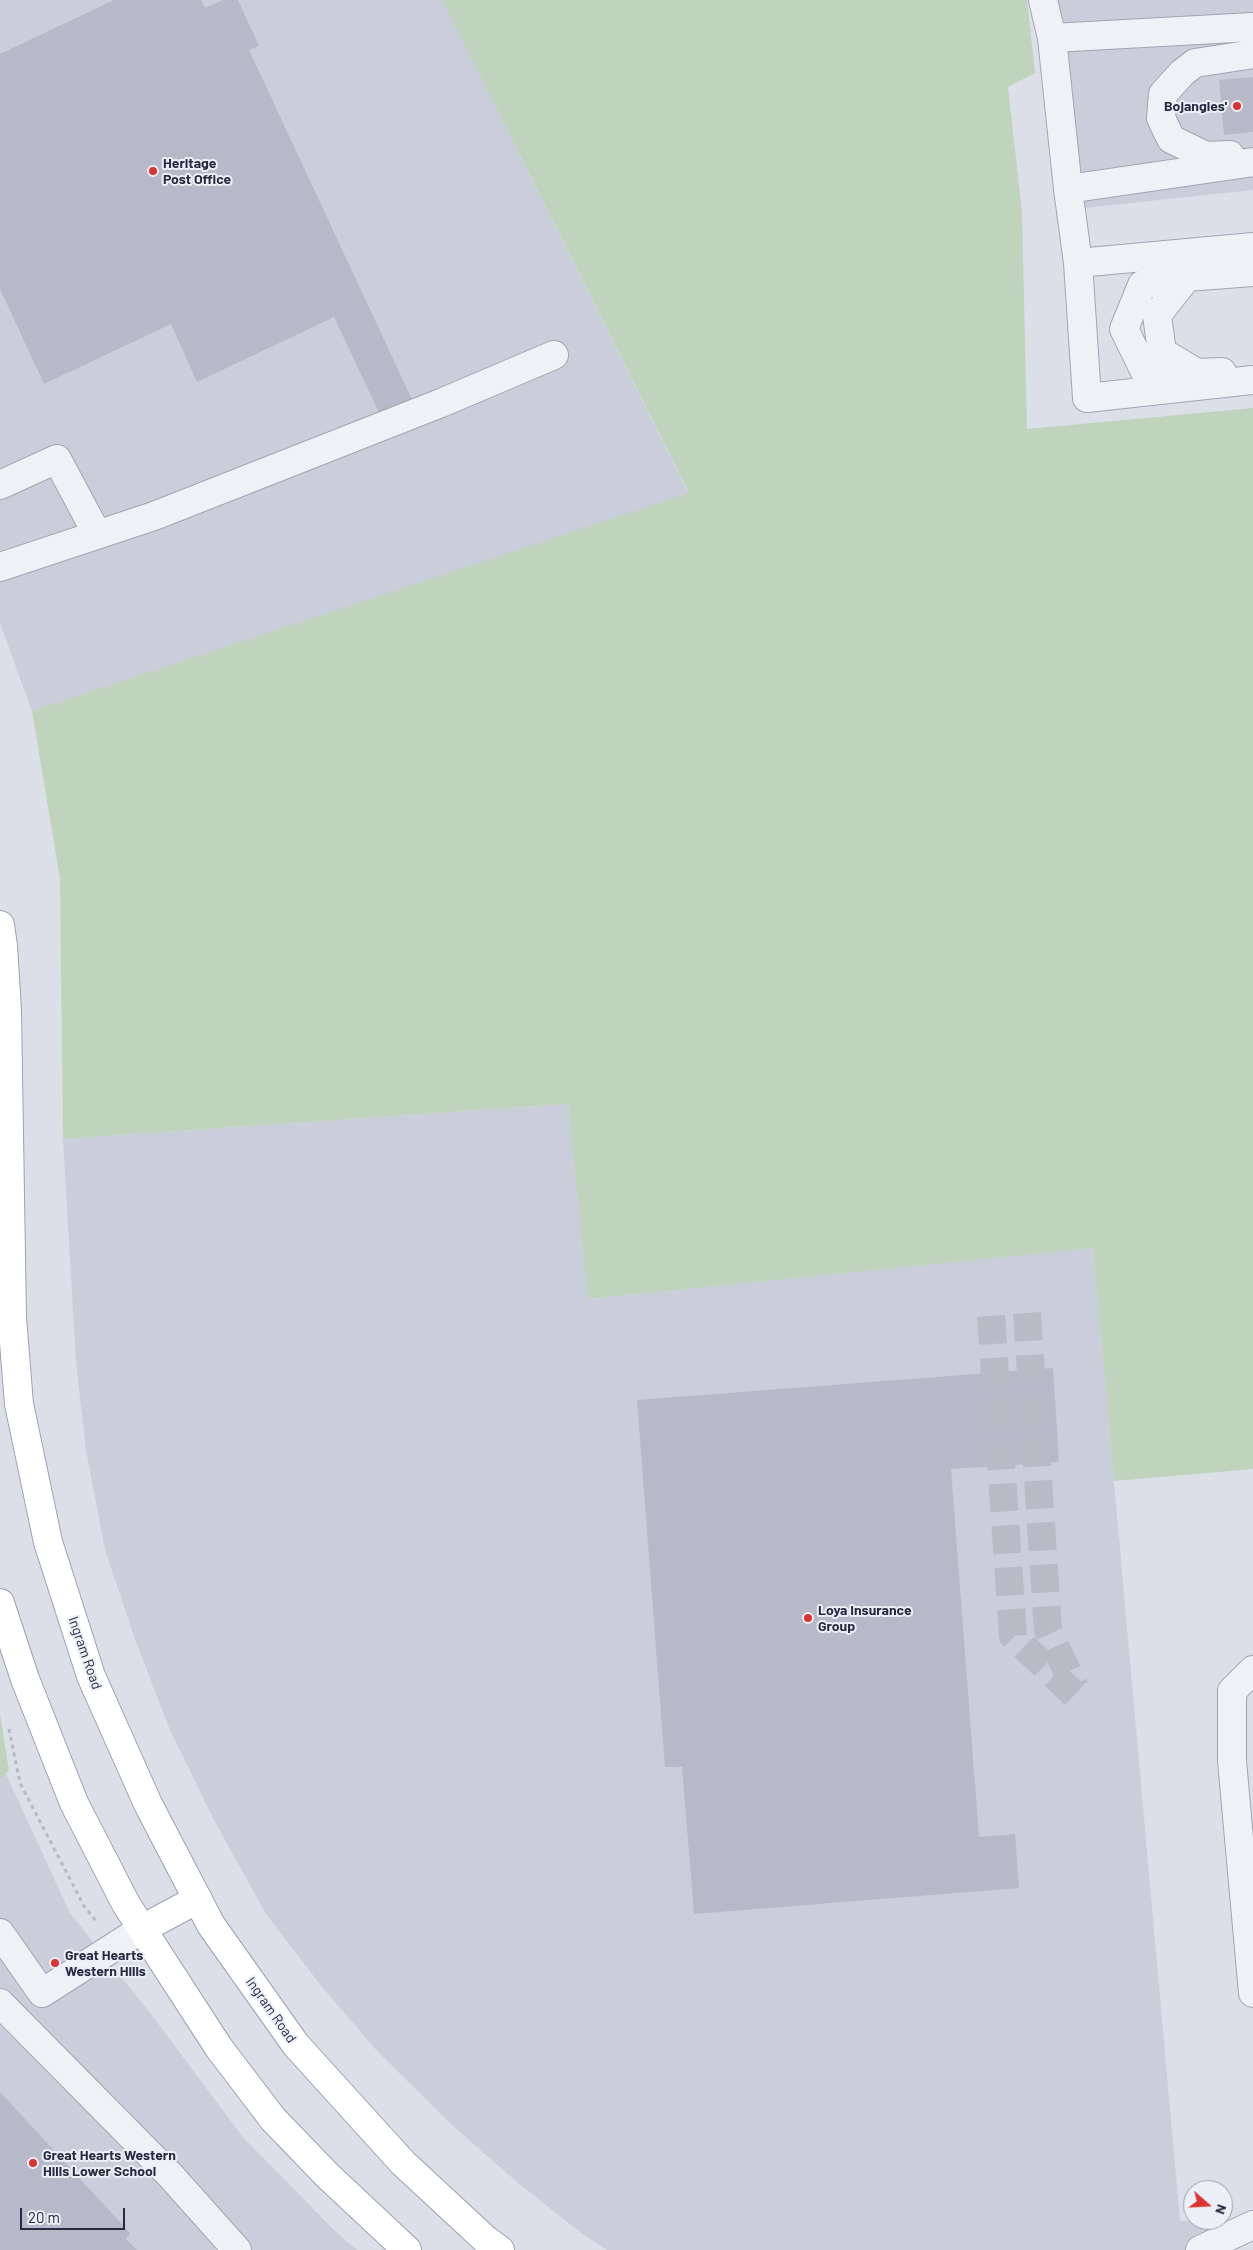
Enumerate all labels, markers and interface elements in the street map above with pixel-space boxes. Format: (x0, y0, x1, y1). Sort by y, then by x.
place label: Bojangles' (1164, 98, 1227, 114)
marker: Bojangles' (1231, 100, 1243, 112)
place label: Heritage Post Office (163, 155, 231, 188)
marker: Heritage Post Office (147, 165, 159, 177)
place label: Loya Insurance Group (818, 1602, 912, 1634)
marker: Loya Insurance Group (802, 1612, 814, 1624)
street label: Ingram Road (65, 1614, 105, 1692)
place label: Great Hearts Western Hills (65, 1947, 146, 1980)
marker: Great Hearts Western Hills (49, 1957, 61, 1969)
street label: Ingram Road (242, 1974, 300, 2046)
place label: Great Hearts Western Hills Lower School (43, 2147, 176, 2180)
marker: Great Hearts Western Hills Lower School (27, 2157, 39, 2169)
north arrow (1183, 2180, 1233, 2230)
scale bar (22, 2198, 128, 2230)
text: N (1212, 2203, 1231, 2217)
text: 20 m (28, 2208, 60, 2226)

